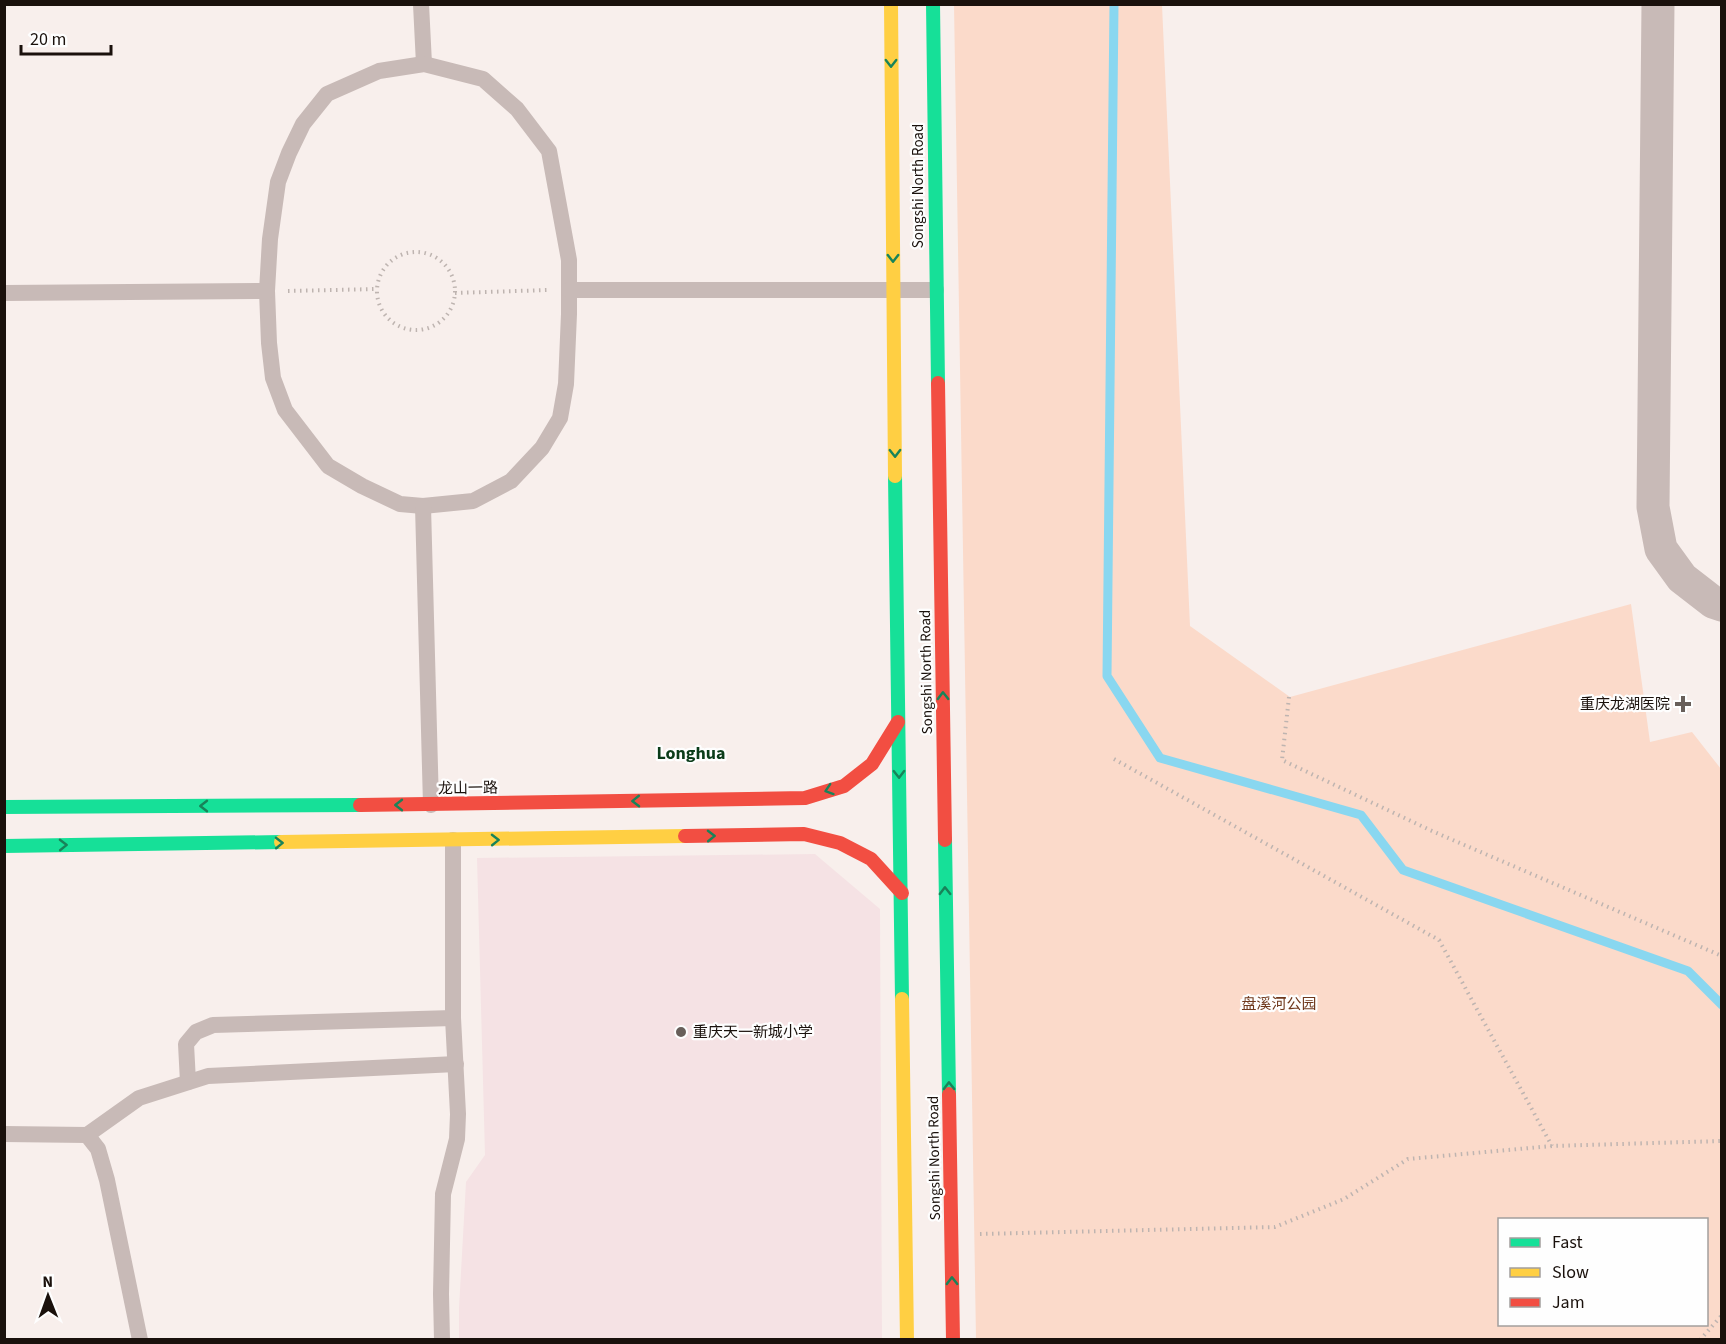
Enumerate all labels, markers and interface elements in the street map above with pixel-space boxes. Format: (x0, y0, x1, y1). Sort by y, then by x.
scale bar (21, 18, 111, 56)
text: 20 m (30, 27, 66, 52)
one-way arrow (885, 58, 897, 67)
street label: Songshi North Road (908, 124, 929, 248)
one-way arrow (887, 253, 899, 262)
one-way arrow (889, 448, 901, 457)
street label: Songshi North Road (915, 610, 938, 734)
one-way arrow (936, 692, 949, 701)
place label: 重庆龙湖医院 (1580, 694, 1670, 715)
marker: 重庆龙湖医院 (1674, 695, 1692, 713)
district label: Longhua (657, 741, 725, 766)
one-way arrow (893, 769, 906, 778)
street label: 龙山一路 (438, 777, 498, 800)
one-way arrow (824, 783, 835, 796)
one-way arrow (631, 795, 640, 807)
one-way arrow (394, 799, 403, 811)
one-way arrow (199, 800, 208, 812)
one-way arrow (706, 830, 715, 842)
one-way arrow (490, 834, 499, 846)
one-way arrow (274, 837, 283, 849)
one-way arrow (58, 839, 67, 851)
one-way arrow (939, 887, 952, 896)
park label: 盘溪河公园 (1241, 994, 1317, 1015)
place label: 重庆天一新城小学 (693, 1022, 813, 1043)
marker: 重庆天一新城小学 (674, 1025, 688, 1039)
one-way arrow (943, 1082, 955, 1091)
street label: Songshi North Road (923, 1096, 946, 1220)
legend (1498, 1218, 1708, 1326)
text: Fast (1552, 1230, 1583, 1255)
text: Slow (1552, 1260, 1589, 1285)
north arrow (18, 1266, 78, 1326)
text: N (42, 1271, 53, 1293)
one-way arrow (946, 1277, 958, 1286)
text: Jam (1552, 1290, 1585, 1315)

